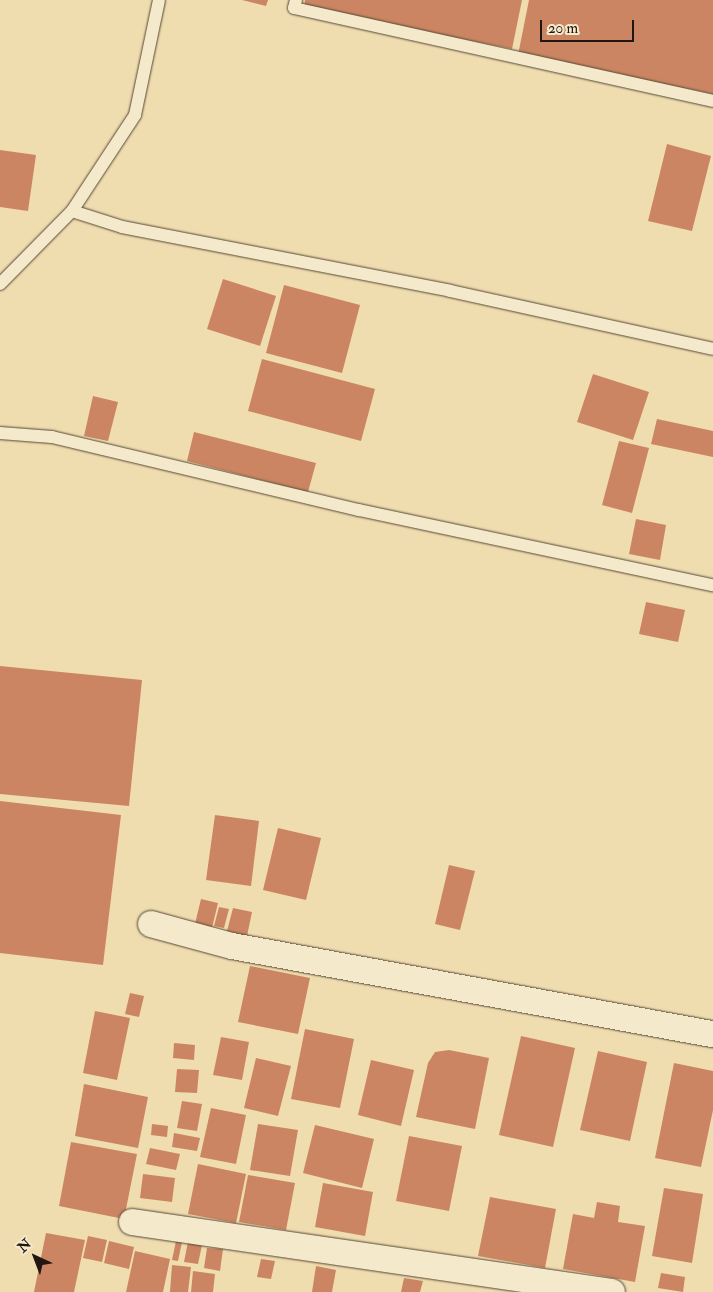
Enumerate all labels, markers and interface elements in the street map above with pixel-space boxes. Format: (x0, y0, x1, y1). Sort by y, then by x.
scale bar (543, 10, 637, 42)
text: 20 m (548, 19, 578, 38)
north arrow (10, 1232, 60, 1282)
text: N (14, 1235, 35, 1256)

